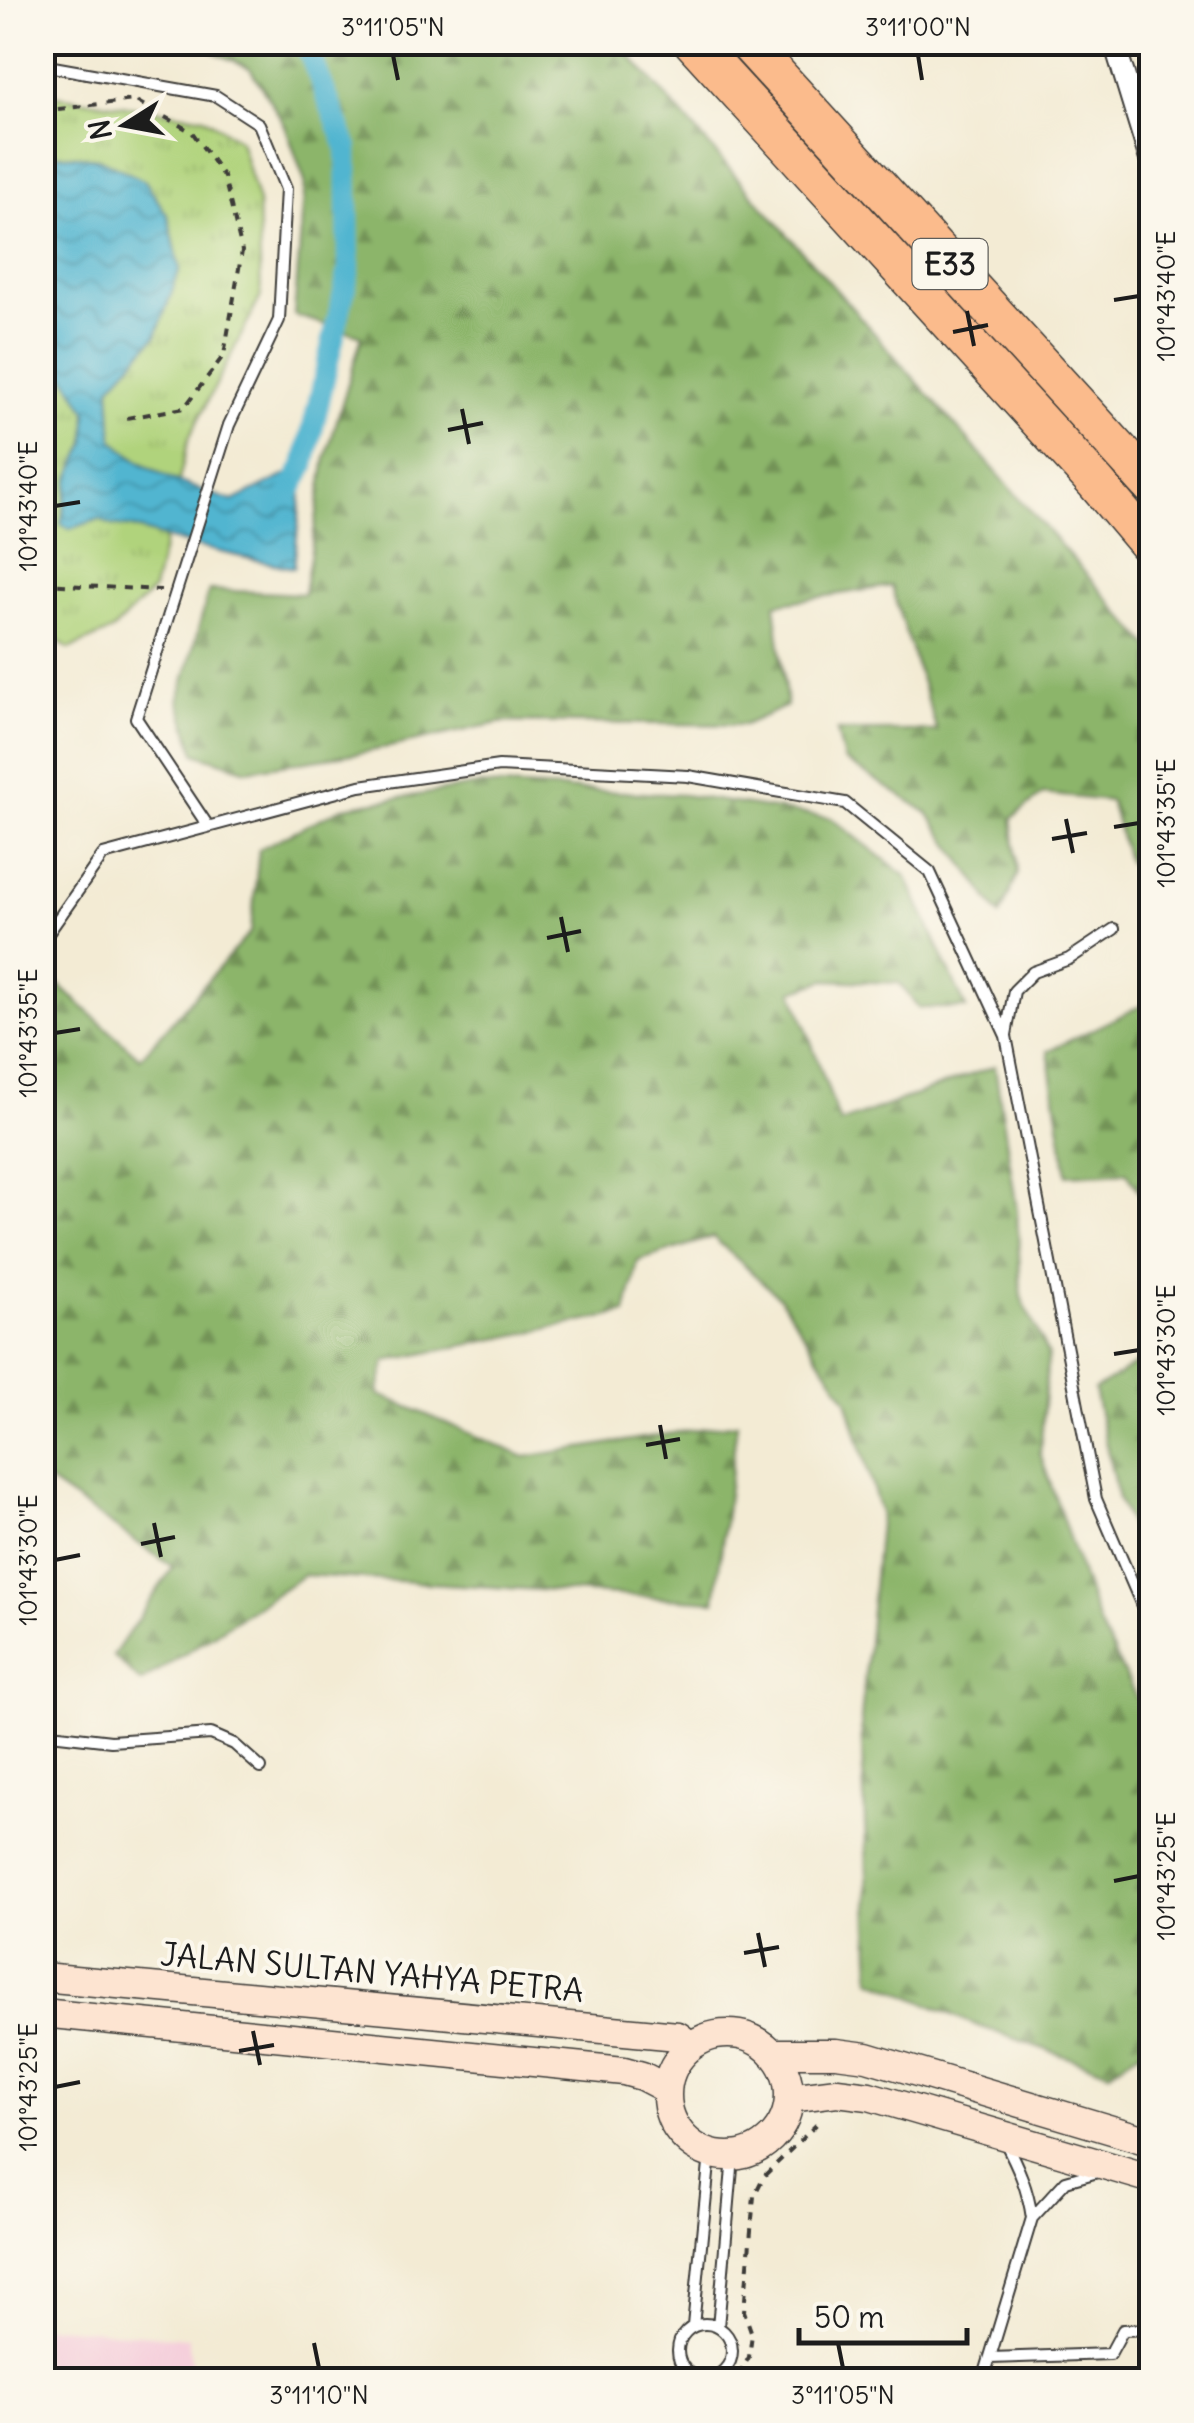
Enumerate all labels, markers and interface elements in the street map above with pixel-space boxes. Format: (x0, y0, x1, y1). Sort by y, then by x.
text: 3°11'05"N (341, 11, 445, 43)
text: 3°11'00"N (865, 11, 971, 43)
north arrow (75, 75, 175, 175)
text: N (81, 117, 120, 143)
text: 101°43'40"E (1150, 231, 1182, 361)
road number: E33 (912, 239, 988, 289)
text: 101°43'40"E (12, 441, 44, 571)
text: 101°43'35"E (1150, 758, 1182, 888)
text: 101°43'35"E (12, 968, 44, 1098)
text: 101°43'30"E (1150, 1284, 1182, 1416)
text: 101°43'30"E (12, 1494, 44, 1626)
text: 101°43'25"E (1150, 1812, 1182, 1940)
street label: JALAN SULTAN YAHYA PETRA (159, 1933, 585, 2011)
text: 101°43'25"E (12, 2023, 44, 2151)
scale bar (799, 2283, 966, 2345)
text: 50 m (814, 2298, 884, 2336)
text: 3°11'10"N (269, 2379, 369, 2411)
text: 3°11'05"N (791, 2379, 895, 2411)

